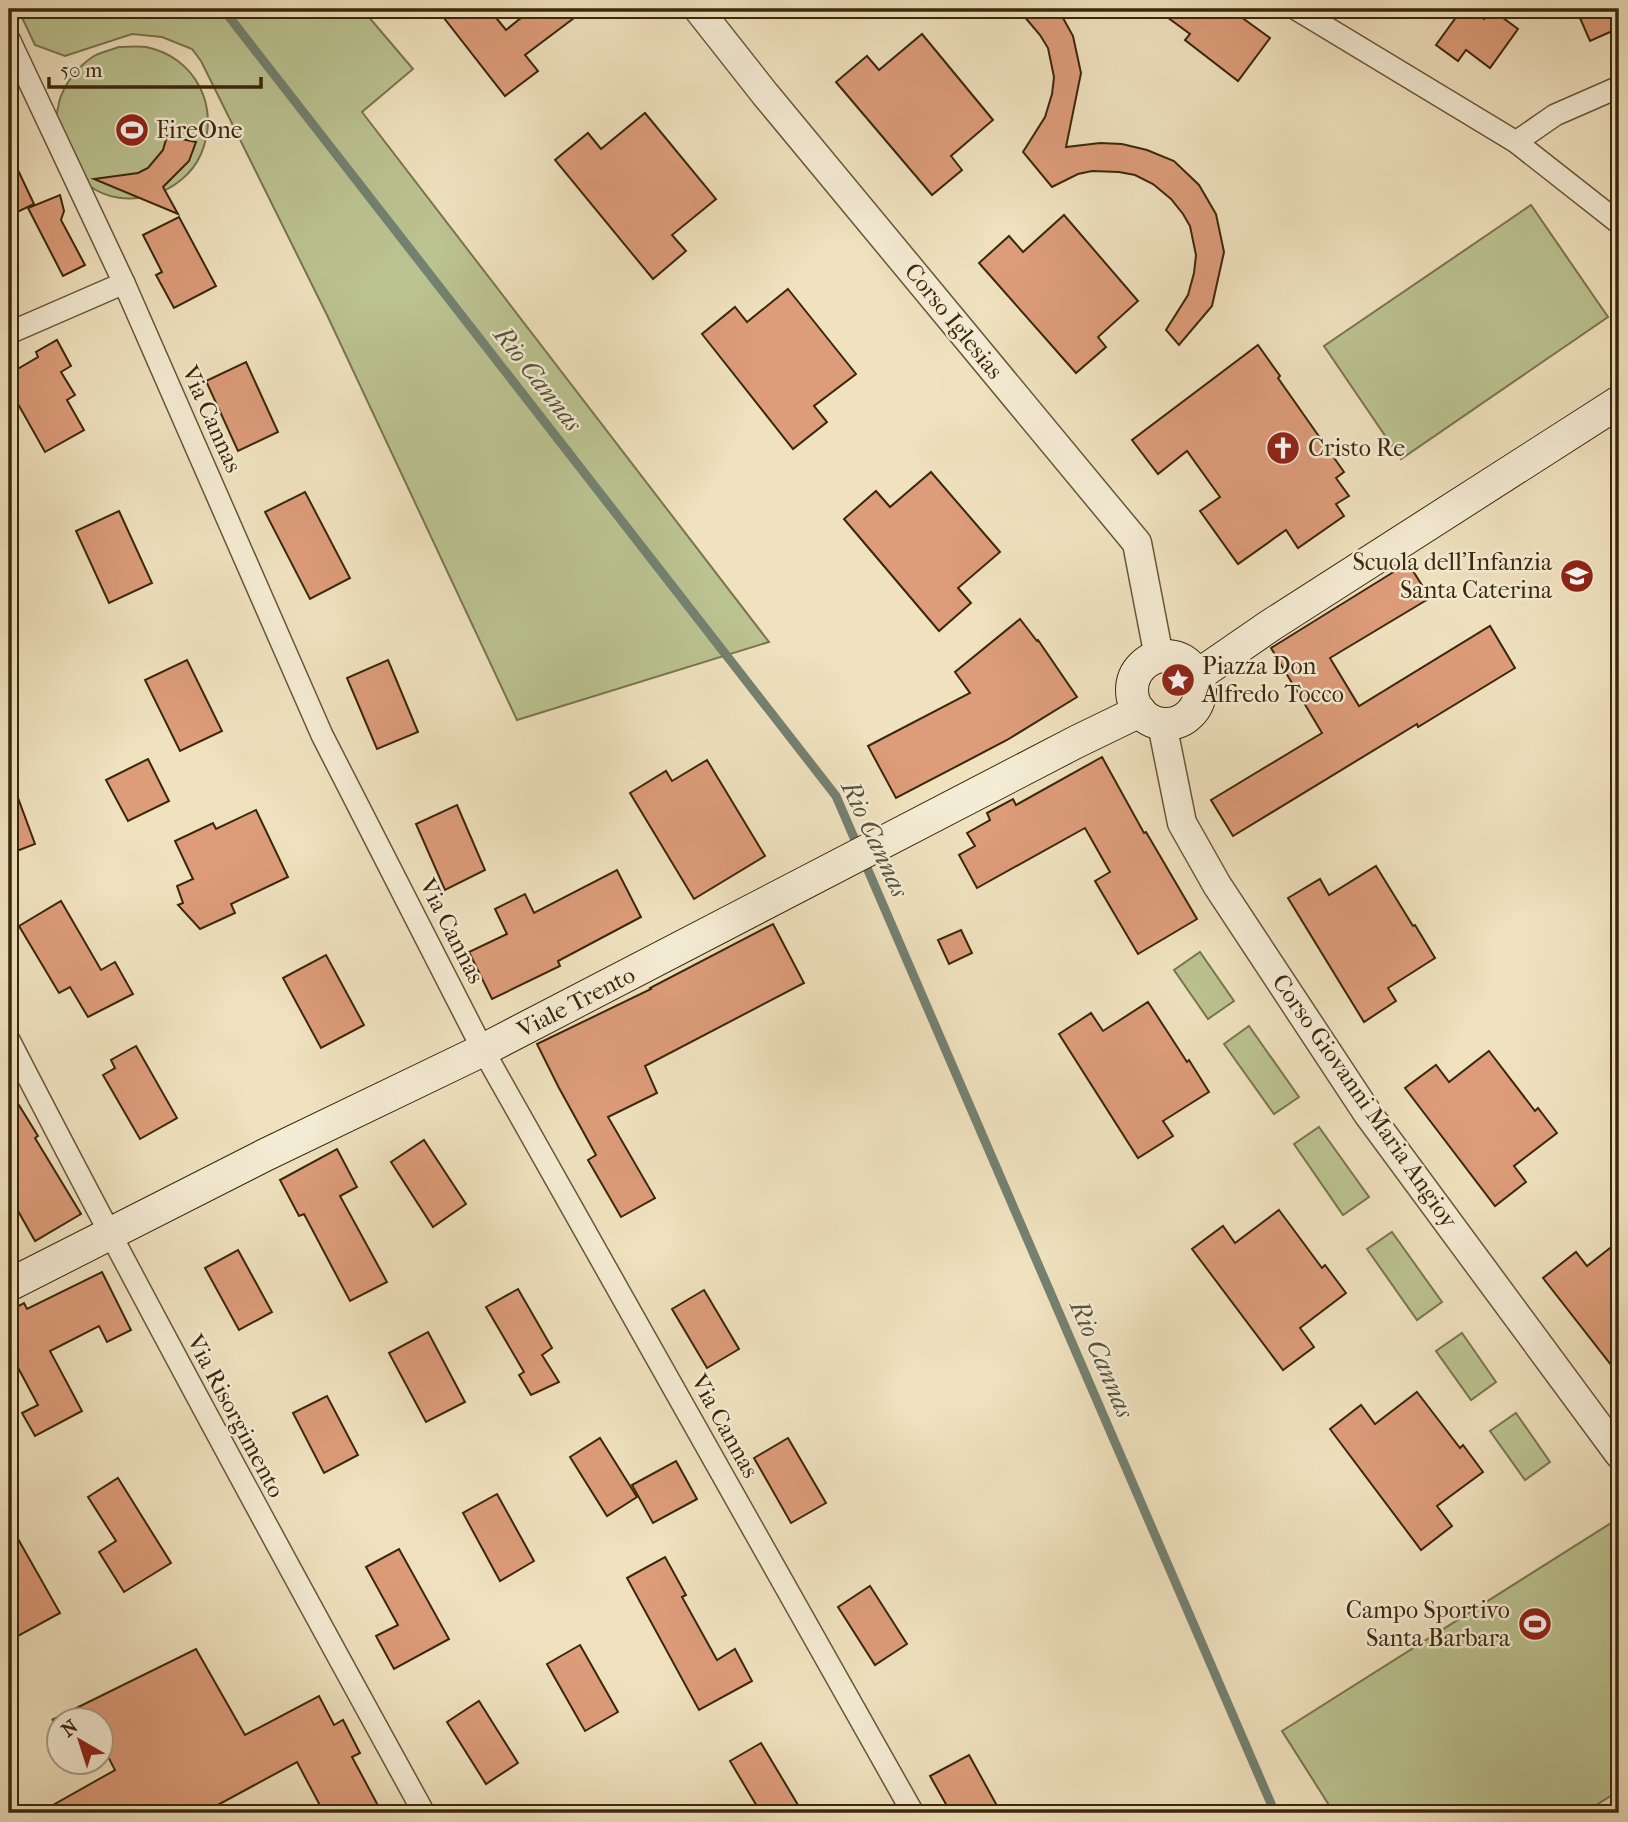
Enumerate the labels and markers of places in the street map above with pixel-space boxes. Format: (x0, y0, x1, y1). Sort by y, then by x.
sports icon: FireOne (113, 111, 151, 149)
place label: FireOne (156, 116, 243, 144)
church icon: Cristo Re (1264, 429, 1302, 467)
place label: Cristo Re (1308, 434, 1405, 462)
place label: Scuola dell'Infanzia Santa Caterina (1352, 548, 1553, 604)
school or university icon: Scuola dell'Infanzia Santa Caterina (1558, 557, 1596, 595)
place label: Piazza Don Alfredo Tocco (1201, 652, 1344, 708)
place icon: Piazza Don Alfredo Tocco (1159, 661, 1197, 699)
place label: Campo Sportivo Santa Barbara (1346, 1596, 1511, 1652)
sports icon: Campo Sportivo Santa Barbara (1516, 1605, 1554, 1643)

